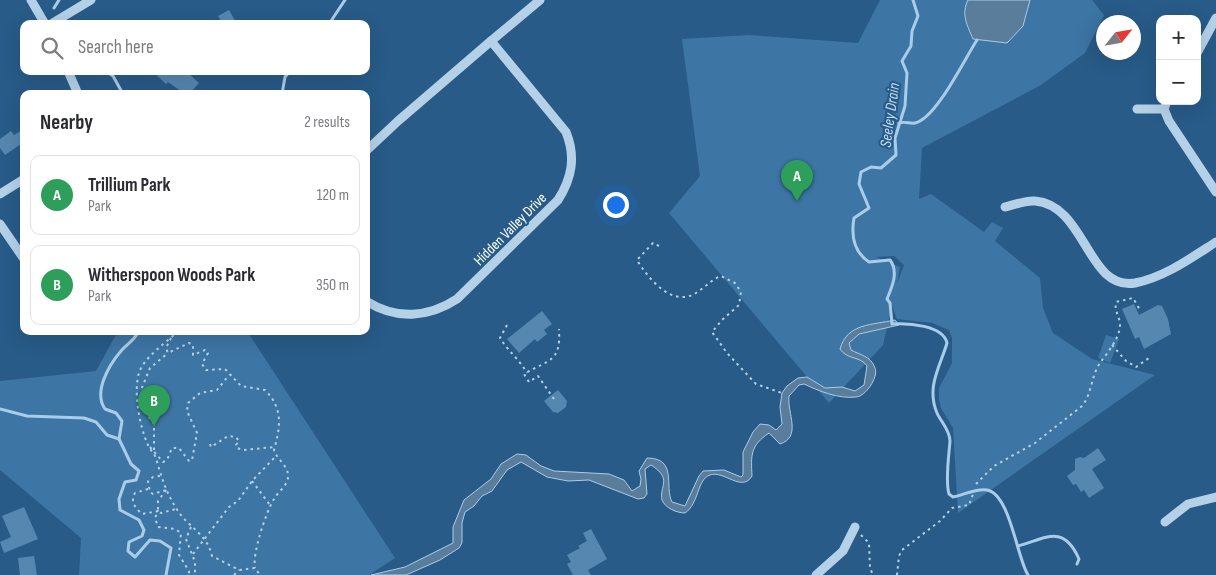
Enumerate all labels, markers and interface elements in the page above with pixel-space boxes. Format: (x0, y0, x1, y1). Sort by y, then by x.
north arrow (1096, 15, 1141, 60)
map controls (1156, 15, 1201, 105)
button: + (1156, 15, 1201, 60)
search box (20, 20, 370, 75)
icon: search (38, 34, 66, 62)
text: Search here (78, 36, 154, 59)
button: − (1156, 60, 1201, 105)
water label: Seeley Drain (877, 81, 904, 149)
text: Nearby (40, 110, 93, 135)
text: 2 results (304, 113, 350, 132)
pin: A (781, 160, 813, 201)
text: Trillium Park (88, 174, 171, 197)
text: A (53, 186, 61, 205)
text: 120 m (317, 186, 349, 205)
street label: Hidden Valley Drive (470, 189, 551, 270)
your location (603, 192, 629, 218)
text: Park (88, 197, 111, 216)
text: Witherspoon Woods Park (88, 264, 255, 287)
text: B (53, 276, 61, 295)
text: 350 m (316, 276, 349, 295)
text: Park (88, 287, 111, 306)
pin: B (138, 385, 170, 426)

